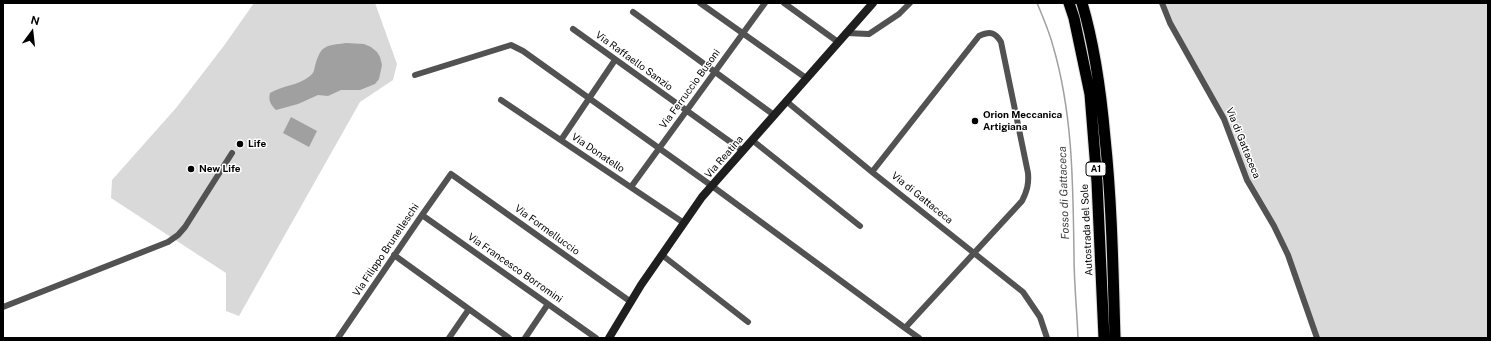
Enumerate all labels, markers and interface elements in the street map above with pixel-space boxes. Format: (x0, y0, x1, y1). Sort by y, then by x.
north arrow (12, 12, 52, 52)
text: N (29, 13, 41, 27)
street label: Via Raffaello Sanzio (593, 29, 675, 93)
street label: Via Ferruccio Busoni (657, 47, 723, 131)
street label: Via di Gattaceca (1223, 106, 1263, 180)
place label: Orion Meccanica Artigiana (983, 109, 1062, 132)
marker: Orion Meccanica Artigiana (970, 116, 980, 126)
street label: Via Donatello (569, 131, 627, 175)
street label: Via Reatina (702, 133, 746, 181)
place label: Life (248, 138, 266, 150)
marker: Life (235, 139, 245, 149)
water label: Fosso di Gattaceca (1056, 146, 1072, 240)
road number: A1 (1086, 162, 1106, 176)
place label: New Life (199, 163, 241, 175)
marker: New Life (186, 164, 196, 174)
street label: Via di Gattaceca (889, 170, 955, 226)
street label: Autostrada del Sole (1079, 184, 1095, 276)
street label: Via Filippo Brunelleschi (351, 201, 421, 299)
street label: Via Formelluccio (512, 202, 582, 258)
street label: Via Francesco Borromini (465, 231, 565, 305)

